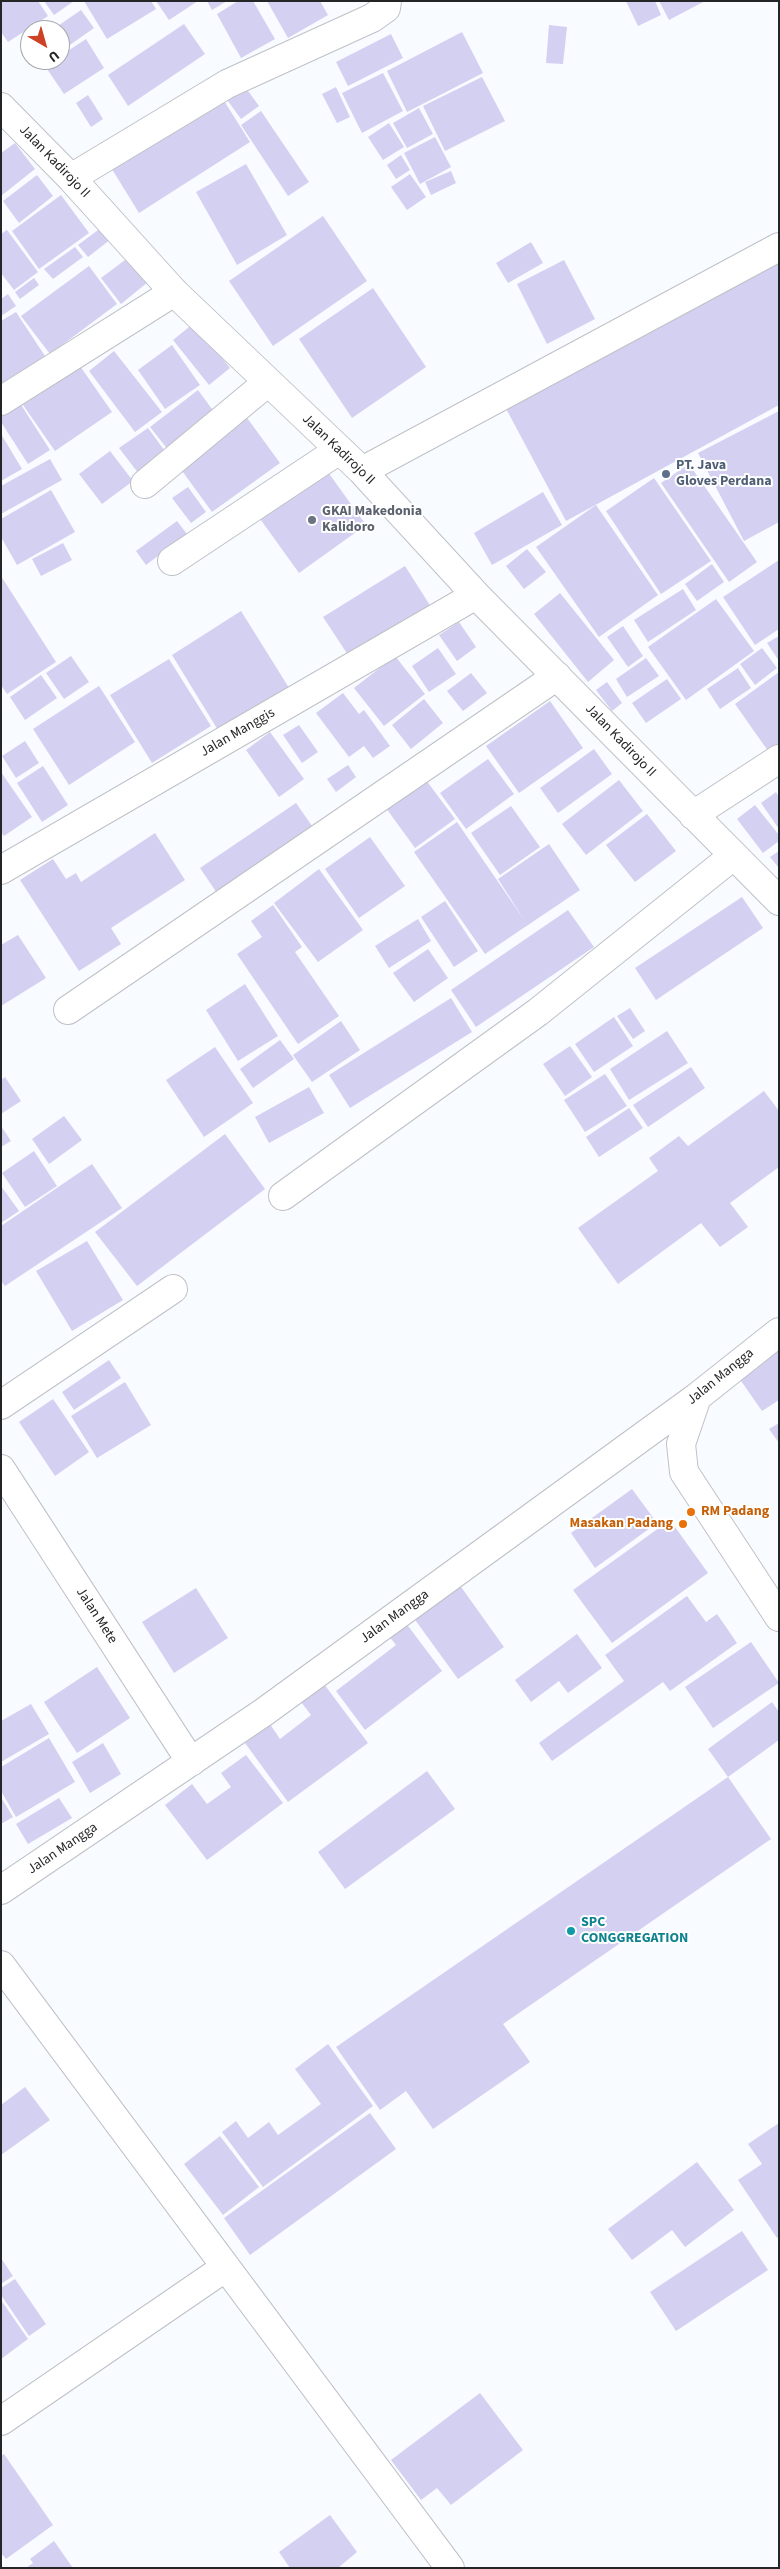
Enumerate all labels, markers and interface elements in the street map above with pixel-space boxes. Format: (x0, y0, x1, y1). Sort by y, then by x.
north arrow (20, 20, 70, 70)
text: U (44, 45, 63, 67)
street label: Jalan Kadirojo II (15, 122, 93, 202)
street label: Jalan Kadirojo II (298, 411, 378, 489)
place label: PT. Java Gloves Perdana (676, 458, 772, 491)
marker: PT. Java Gloves Perdana (660, 468, 672, 480)
place label: GKAI Makedonia Kalidoro (322, 504, 422, 536)
marker: GKAI Makedonia Kalidoro (306, 514, 318, 526)
street label: Jalan Kadirojo II (581, 701, 659, 781)
street label: Jalan Manggis (198, 705, 278, 761)
street label: Jalan Mangga (684, 1345, 758, 1409)
place label: RM Padang (701, 1504, 769, 1520)
marker: RM Padang (685, 1506, 697, 1518)
place label: Masakan Padang (570, 1516, 673, 1532)
marker: Masakan Padang (677, 1518, 689, 1530)
street label: Jalan Mete (72, 1585, 120, 1647)
street label: Jalan Mangga (357, 1586, 433, 1648)
street label: Jalan Mangga (25, 1819, 101, 1879)
place label: SPC CONGGREGATION (581, 1915, 688, 1948)
marker: SPC CONGGREGATION (565, 1925, 577, 1937)

